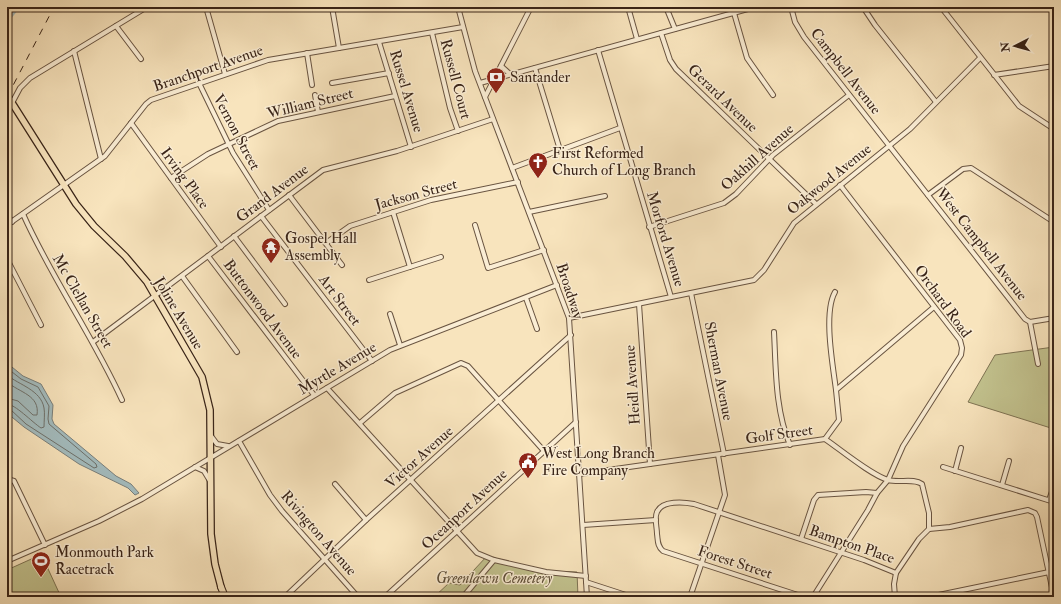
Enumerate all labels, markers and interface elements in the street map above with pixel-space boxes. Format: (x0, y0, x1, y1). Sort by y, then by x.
street label: Campbell Avenue (805, 24, 885, 119)
north arrow (995, 26, 1035, 66)
street label: Russell Court (436, 37, 475, 121)
text: N (998, 40, 1013, 54)
street label: Branchport Avenue (151, 41, 266, 97)
street label: Russel Avenue (385, 48, 428, 135)
street label: Gerard Avenue (684, 60, 762, 136)
bank icon: Santander (485, 66, 507, 94)
place label: Santander (510, 68, 571, 87)
street label: William Street (264, 84, 355, 124)
street label: Vernon Street (209, 91, 265, 174)
street label: Oakhill Avenue (717, 120, 798, 195)
street label: Oakwood Avenue (783, 140, 875, 219)
street label: Irving Place (156, 144, 213, 213)
place label: First Reformed Church of Long Branch (552, 144, 696, 180)
church icon: First Reformed Church of Long Branch (527, 151, 549, 179)
street label: Grand Avenue (232, 160, 312, 227)
street label: Jackson Street (372, 174, 460, 216)
street label: West Campbell Avenue (930, 183, 1031, 305)
street label: Morford Avenue (642, 189, 689, 289)
place label: Gospel Hall Assembly (284, 229, 357, 265)
temple icon: Gospel Hall Assembly (260, 236, 282, 264)
street label: Mc Clellan Street (48, 251, 117, 352)
street label: Buttonwood Avenue (219, 256, 306, 363)
street label: Broadway (552, 261, 588, 322)
street label: Orchard Road (910, 261, 976, 342)
street label: Art Street (314, 270, 365, 330)
street label: Joline Avenue (148, 273, 208, 354)
street label: Sherman Avenue (700, 320, 737, 422)
street label: Myrtle Avenue (295, 338, 380, 399)
street label: Heidl Avenue (620, 344, 645, 426)
street label: Golf Street (744, 420, 814, 449)
street label: Victor Avenue (381, 422, 457, 493)
place label: West Long Branch Fire Company (541, 444, 655, 481)
public building icon: West Long Branch Fire Company (517, 451, 539, 479)
street label: Oceanport Avenue (418, 465, 512, 555)
street label: Rivington Avenue (276, 487, 361, 580)
street label: Bampton Place (806, 521, 897, 569)
street label: Forest Street (695, 541, 775, 584)
place label: Monmouth Park Racetrack (55, 543, 154, 579)
sports icon: Monmouth Park Racetrack (30, 550, 52, 578)
park label: Greenlawn Cemetery (436, 569, 553, 588)

